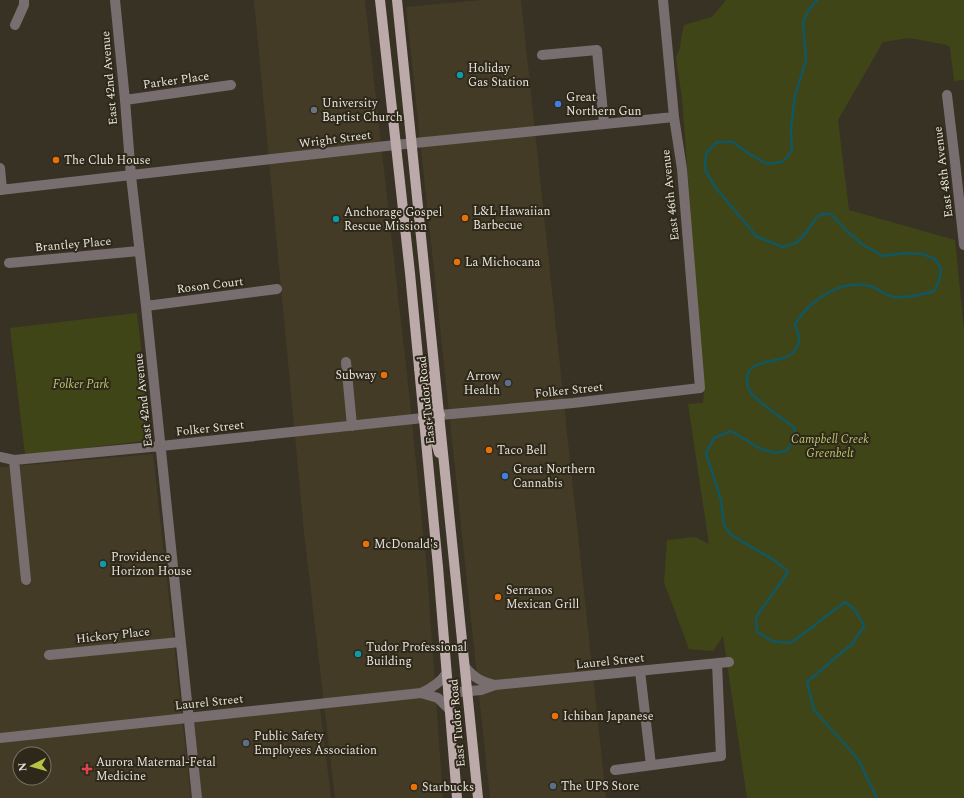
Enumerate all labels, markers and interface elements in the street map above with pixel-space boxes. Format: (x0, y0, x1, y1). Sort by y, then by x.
street label: East 42nd Avenue (96, 30, 123, 126)
place label: Holiday Gas Station (468, 59, 529, 92)
street label: Parker Place (142, 66, 211, 95)
marker: Holiday Gas Station (455, 70, 465, 80)
place label: Great Northern Gun (566, 88, 642, 121)
place label: University Baptist Church (322, 94, 403, 127)
marker: Great Northern Gun (553, 99, 563, 109)
marker: University Baptist Church (309, 105, 319, 115)
street label: East 48th Avenue (928, 125, 959, 219)
street label: Wright Street (298, 126, 372, 153)
street label: East 46th Avenue (656, 148, 685, 242)
place label: The Club House (64, 151, 151, 170)
marker: The Club House (51, 155, 61, 165)
place label: L&L Hawaiian Barbecue (473, 202, 550, 235)
place label: Anchorage Gospel Rescue Mission (344, 203, 442, 236)
marker: L&L Hawaiian Barbecue (460, 213, 470, 223)
marker: Anchorage Gospel Rescue Mission (331, 214, 341, 224)
street label: Brantley Place (34, 232, 112, 257)
place label: La Michocana (465, 253, 541, 272)
marker: La Michocana (452, 257, 462, 267)
street label: Roson Court (176, 272, 244, 299)
street label: East 42nd Avenue (129, 352, 158, 448)
street label: East Tudor Road (412, 355, 441, 445)
place label: Subway (336, 366, 377, 385)
place label: Arrow Health (464, 367, 501, 400)
marker: Subway (379, 370, 389, 380)
park label: Folker Park (53, 375, 110, 394)
street label: Folker Street (534, 377, 604, 404)
marker: Arrow Health (503, 378, 513, 388)
street label: Folker Street (175, 415, 245, 442)
park label: Campbell Creek Greenbelt (791, 430, 869, 463)
place label: Taco Bell (497, 441, 547, 460)
marker: Taco Bell (484, 445, 494, 455)
place label: Great Northern Cannabis (513, 460, 596, 493)
marker: Great Northern Cannabis (500, 471, 510, 481)
place label: McDonald's (374, 535, 438, 554)
marker: McDonald's (361, 539, 371, 549)
place label: Providence Horizon House (111, 548, 192, 581)
marker: Providence Horizon House (98, 559, 108, 569)
place label: Serranos Mexican Grill (506, 581, 579, 614)
marker: Serranos Mexican Grill (493, 592, 503, 602)
street label: Hickory Place (75, 622, 151, 649)
place label: Tudor Professional Building (366, 638, 467, 671)
street label: Laurel Street (575, 648, 645, 675)
marker: Tudor Professional Building (353, 649, 363, 659)
street label: East Tudor Road (444, 678, 471, 768)
street label: Laurel Street (174, 689, 244, 716)
place label: Ichiban Japanese (563, 707, 654, 726)
marker: Ichiban Japanese (550, 711, 560, 721)
place label: Public Safety Employees Association (254, 727, 377, 760)
marker: Public Safety Employees Association (241, 738, 251, 748)
north arrow (12, 746, 52, 786)
place label: Aurora Maternal-Fetal Medicine (96, 753, 216, 786)
text: N (14, 762, 31, 772)
marker: Aurora Maternal-Fetal Medicine (81, 763, 93, 775)
place label: The UPS Store (561, 777, 640, 796)
place label: Starbucks (422, 778, 474, 797)
marker: The UPS Store (548, 781, 558, 791)
marker: Starbucks (409, 782, 419, 792)

